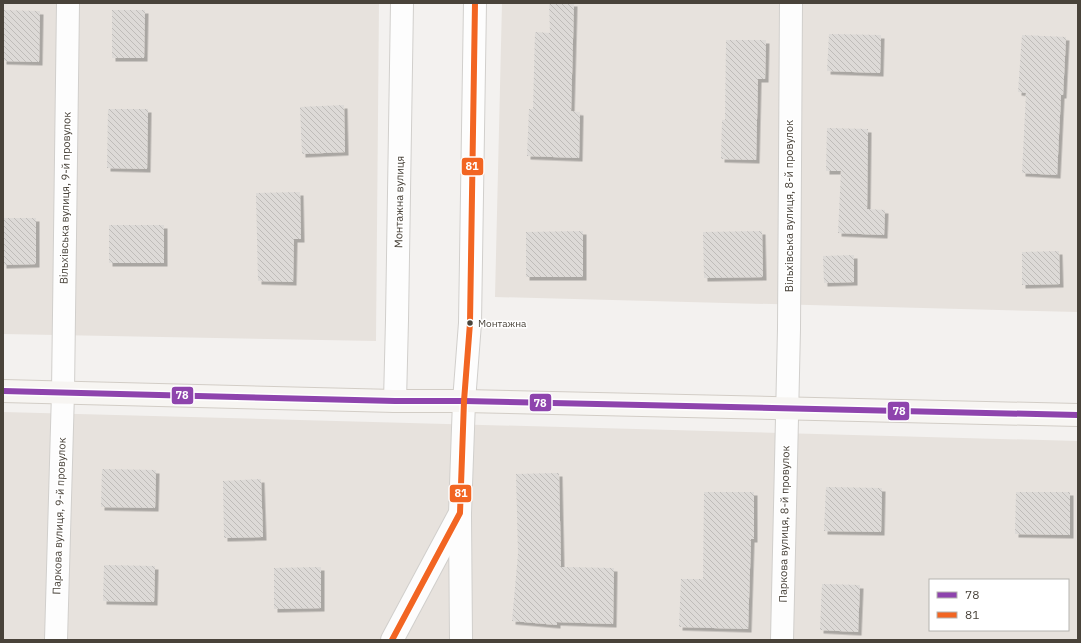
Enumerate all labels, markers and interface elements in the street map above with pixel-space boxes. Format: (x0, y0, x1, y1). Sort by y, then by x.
street label: Вільхівська вулиця, 9-й провулок (56, 112, 74, 284)
street label: Вільхівська вулиця, 8-й провулок (782, 120, 796, 292)
street label: Монтажна вулиця (391, 156, 407, 248)
line badge: 81 (461, 157, 484, 176)
text: 81 (465, 159, 479, 173)
place label: Монтажна (478, 317, 527, 330)
marker: Монтажна (465, 318, 475, 328)
line badge: 78 (171, 386, 194, 405)
text: 78 (175, 388, 189, 402)
line badge: 78 (529, 393, 552, 412)
text: 78 (533, 396, 547, 410)
line badge: 78 (887, 401, 910, 421)
text: 78 (892, 404, 906, 418)
street label: Паркова вулиця, 9-й провулок (49, 437, 69, 595)
street label: Паркова вулиця, 8-й провулок (776, 445, 792, 603)
line badge: 81 (449, 484, 472, 503)
text: 81 (454, 486, 468, 500)
legend (929, 579, 1069, 631)
text: 78 (965, 587, 979, 602)
text: 81 (965, 607, 979, 622)

